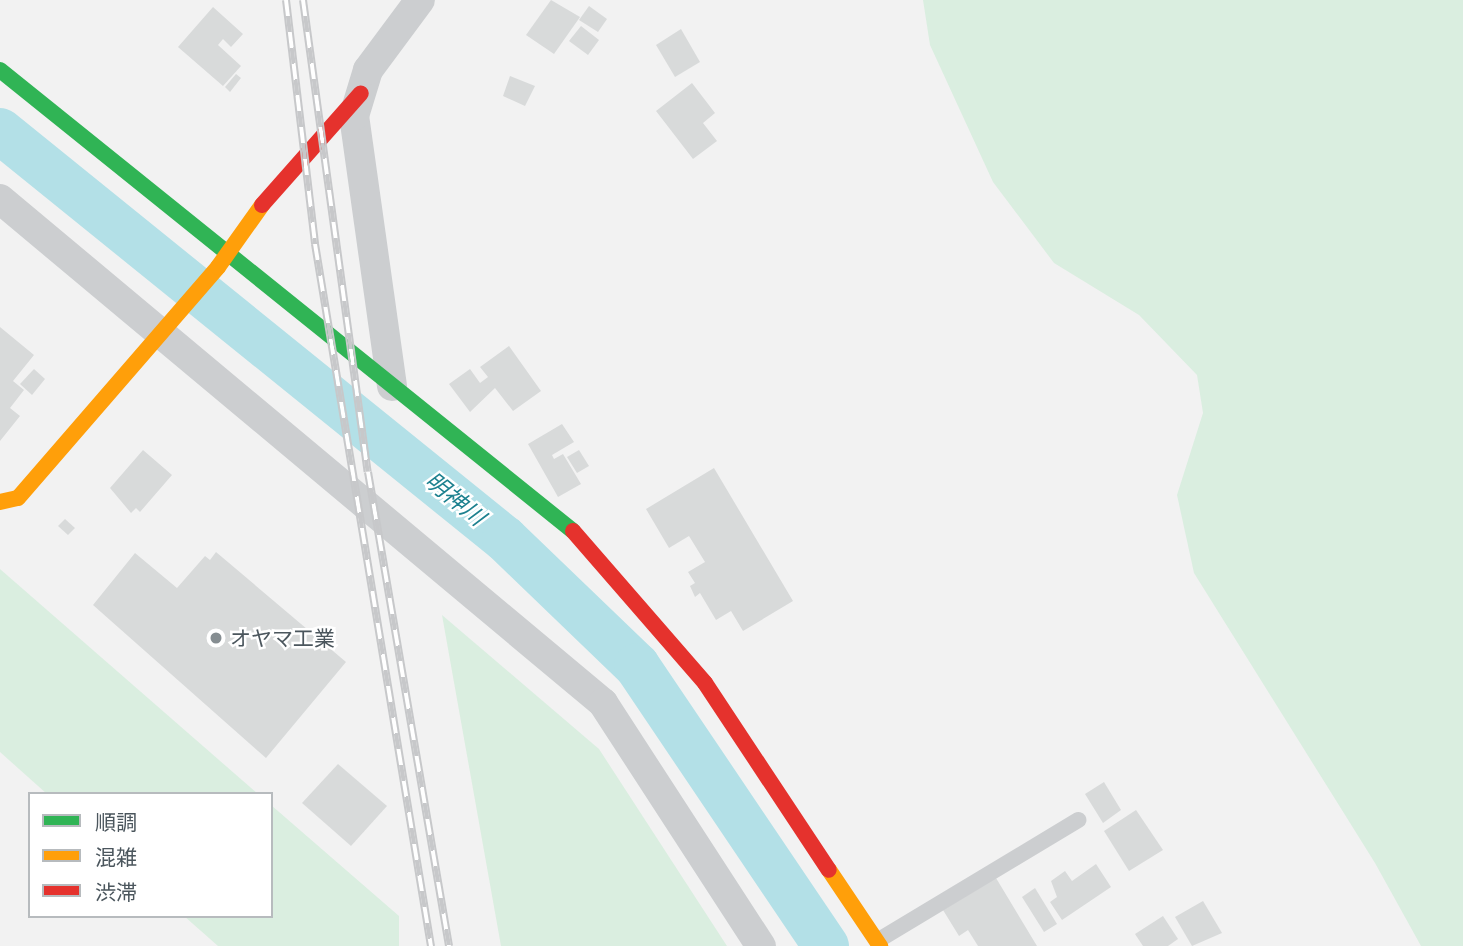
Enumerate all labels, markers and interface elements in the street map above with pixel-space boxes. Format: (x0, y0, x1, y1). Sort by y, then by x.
water label: 明神川 (420, 467, 490, 531)
place label: オヤマ工業 (230, 625, 335, 651)
marker: オヤマ工業 (208, 630, 224, 646)
legend (28, 792, 273, 918)
text: 順調 (95, 809, 137, 835)
text: 混雑 (95, 844, 137, 870)
text: 渋滞 (95, 879, 137, 905)

